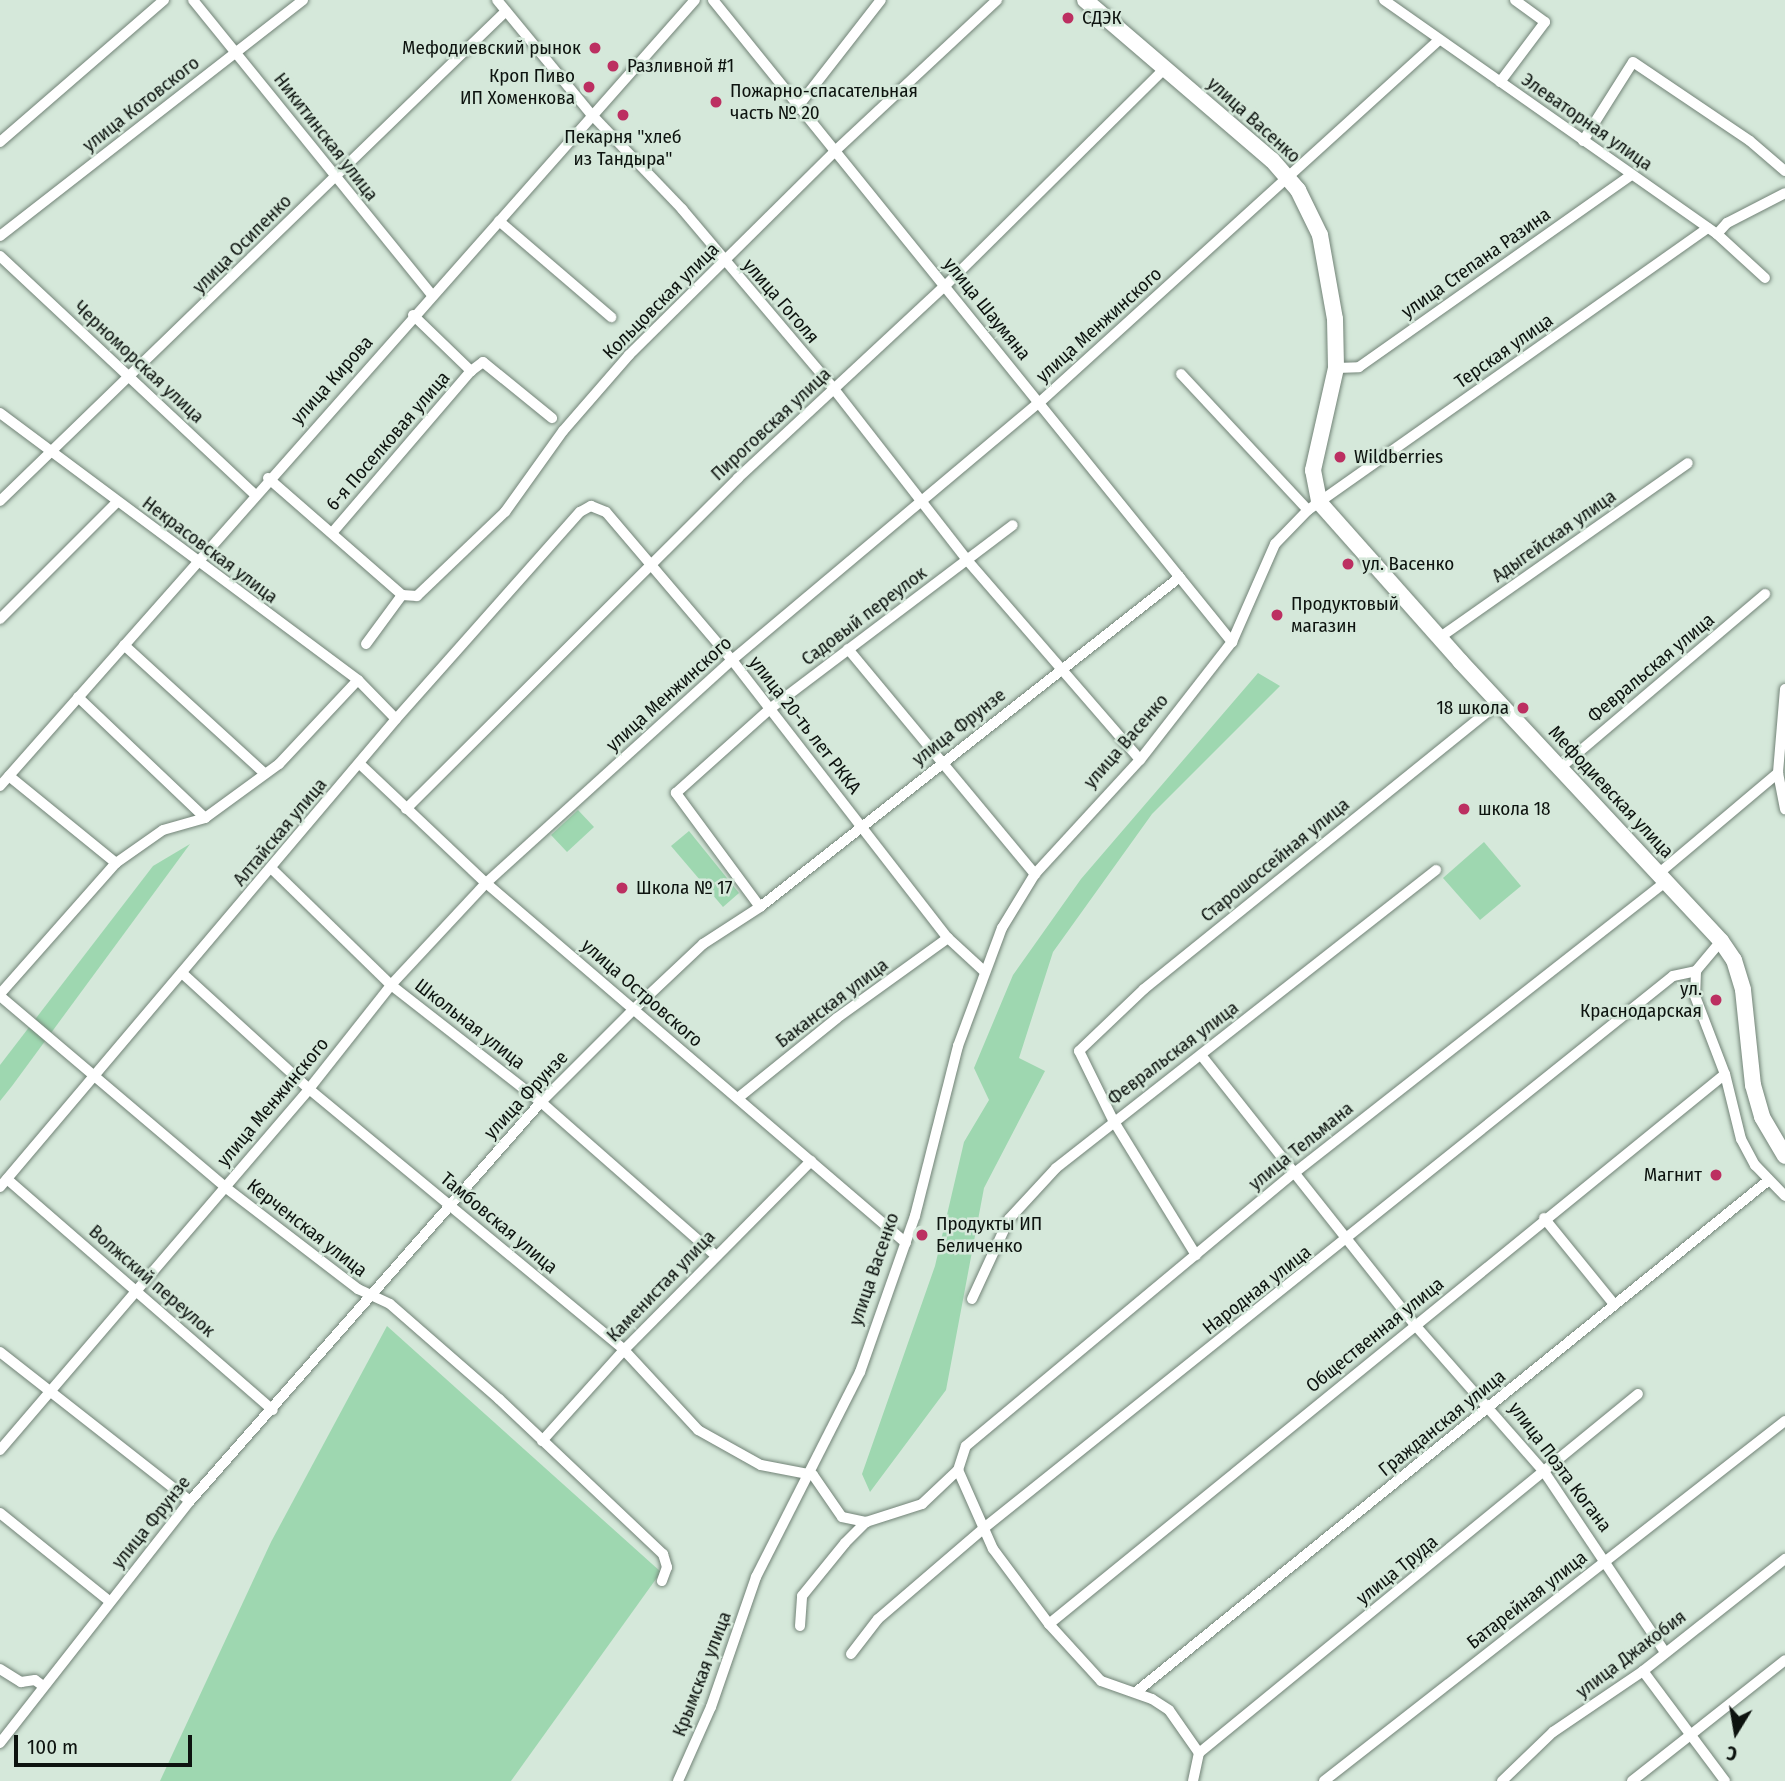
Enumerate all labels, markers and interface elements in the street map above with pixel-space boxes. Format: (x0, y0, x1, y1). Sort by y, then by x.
place label: СДЭК (1082, 7, 1122, 29)
marker: СДЭК (1060, 10, 1076, 26)
place label: Мефодиевский рынок (402, 37, 581, 59)
marker: Мефодиевский рынок (587, 40, 603, 56)
street label: улица Котовского (78, 51, 204, 157)
place label: Разливной #1 (627, 55, 734, 77)
marker: Разливной #1 (605, 58, 621, 74)
place label: Кроп Пиво ИП Хоменкова (460, 65, 575, 109)
street label: Никитинская улица (269, 68, 383, 206)
street label: Элеваторная улица (1517, 68, 1657, 176)
street label: улица Васенко (1203, 72, 1305, 168)
marker: Кроп Пиво ИП Хоменкова (581, 79, 597, 95)
place label: Пожарно-спасательная часть № 20 (730, 80, 918, 124)
marker: Пожарно-спасательная часть № 20 (708, 94, 724, 110)
marker: Пекарня "хлеб из Тандыра" (615, 107, 631, 123)
place label: Пекарня "хлеб из Тандыра" (564, 126, 682, 170)
street label: улица Осипенко (188, 190, 296, 298)
street label: улица Степана Разина (1397, 203, 1555, 323)
street label: Кольцовская улица (598, 238, 724, 364)
street label: улица Шаумяна (939, 253, 1035, 365)
street label: улица Гоголя (738, 254, 824, 348)
street label: улица Менжинского (1031, 263, 1167, 387)
street label: Черноморская улица (69, 296, 209, 428)
street label: Терская улица (1450, 309, 1558, 393)
street label: улица Кирова (286, 331, 378, 429)
street label: Пироговская улица (706, 363, 836, 485)
street label: 6-я Поселковая улица (321, 367, 455, 515)
place label: Wildberries (1354, 446, 1443, 468)
marker: Wildberries (1332, 449, 1348, 465)
street label: Адыгейская улица (1488, 485, 1620, 587)
street label: Некрасовская улица (138, 492, 282, 608)
place label: ул. Васенко (1362, 553, 1454, 575)
marker: ул. Васенко (1340, 556, 1356, 572)
street label: Садовый переулок (797, 561, 931, 671)
place label: Продуктовый магазин (1291, 593, 1399, 637)
marker: Продуктовый магазин (1269, 607, 1285, 623)
street label: Февральская улица (1583, 608, 1719, 728)
street label: улица Менжинского (601, 632, 737, 756)
street label: улица 20-ть лет РККА (744, 651, 866, 799)
street label: улица Фрунзе (908, 683, 1010, 771)
street label: улица Васенко (1079, 689, 1173, 793)
place label: 18 школа (1436, 697, 1509, 719)
marker: 18 школа (1515, 700, 1531, 716)
street label: Мефодиевская улица (1544, 721, 1678, 863)
street label: Алтайская улица (228, 773, 332, 891)
street label: Старошоссейная улица (1196, 793, 1354, 927)
place label: школа 18 (1478, 798, 1551, 820)
marker: школа 18 (1456, 801, 1472, 817)
place label: Школа № 17 (636, 877, 732, 899)
marker: Школа № 17 (614, 880, 630, 896)
street label: улица Островского (577, 934, 707, 1052)
street label: Баканская улица (771, 953, 893, 1053)
street label: Школьная улица (410, 974, 530, 1074)
place label: ул. Краснодарская (1580, 978, 1702, 1022)
marker: ул. Краснодарская (1708, 992, 1724, 1008)
street label: Февральская улица (1103, 996, 1243, 1110)
street label: улица Менжинского (212, 1033, 334, 1171)
street label: улица Фрунзе (479, 1046, 573, 1144)
street label: улица Тельмана (1244, 1097, 1358, 1195)
place label: Магнит (1644, 1164, 1702, 1186)
street label: Тамбовская улица (436, 1167, 562, 1279)
marker: Магнит (1708, 1167, 1724, 1183)
street label: Керченская улица (243, 1174, 371, 1282)
street label: улица Васенко (844, 1210, 904, 1328)
place label: Продукты ИП Беличенко (936, 1213, 1042, 1257)
street label: Волжский переулок (84, 1220, 220, 1342)
street label: Каменистая улица (602, 1225, 720, 1347)
marker: Продукты ИП Беличенко (914, 1227, 930, 1243)
street label: Народная улица (1198, 1241, 1316, 1339)
street label: Общественная улица (1302, 1273, 1448, 1397)
street label: Гражданская улица (1374, 1365, 1510, 1481)
street label: улица Поэта Когана (1504, 1397, 1616, 1537)
street label: улица Фрунзе (107, 1471, 195, 1573)
street label: улица Труда (1352, 1530, 1442, 1610)
street label: Батарейная улица (1463, 1546, 1591, 1654)
street label: улица Джакобия (1571, 1605, 1691, 1703)
street label: Крымская улица (668, 1608, 736, 1740)
north arrow (1701, 1697, 1771, 1767)
scale bar (18, 1722, 196, 1766)
text: 100 m (27, 1734, 78, 1760)
text: С (1725, 1741, 1739, 1765)

